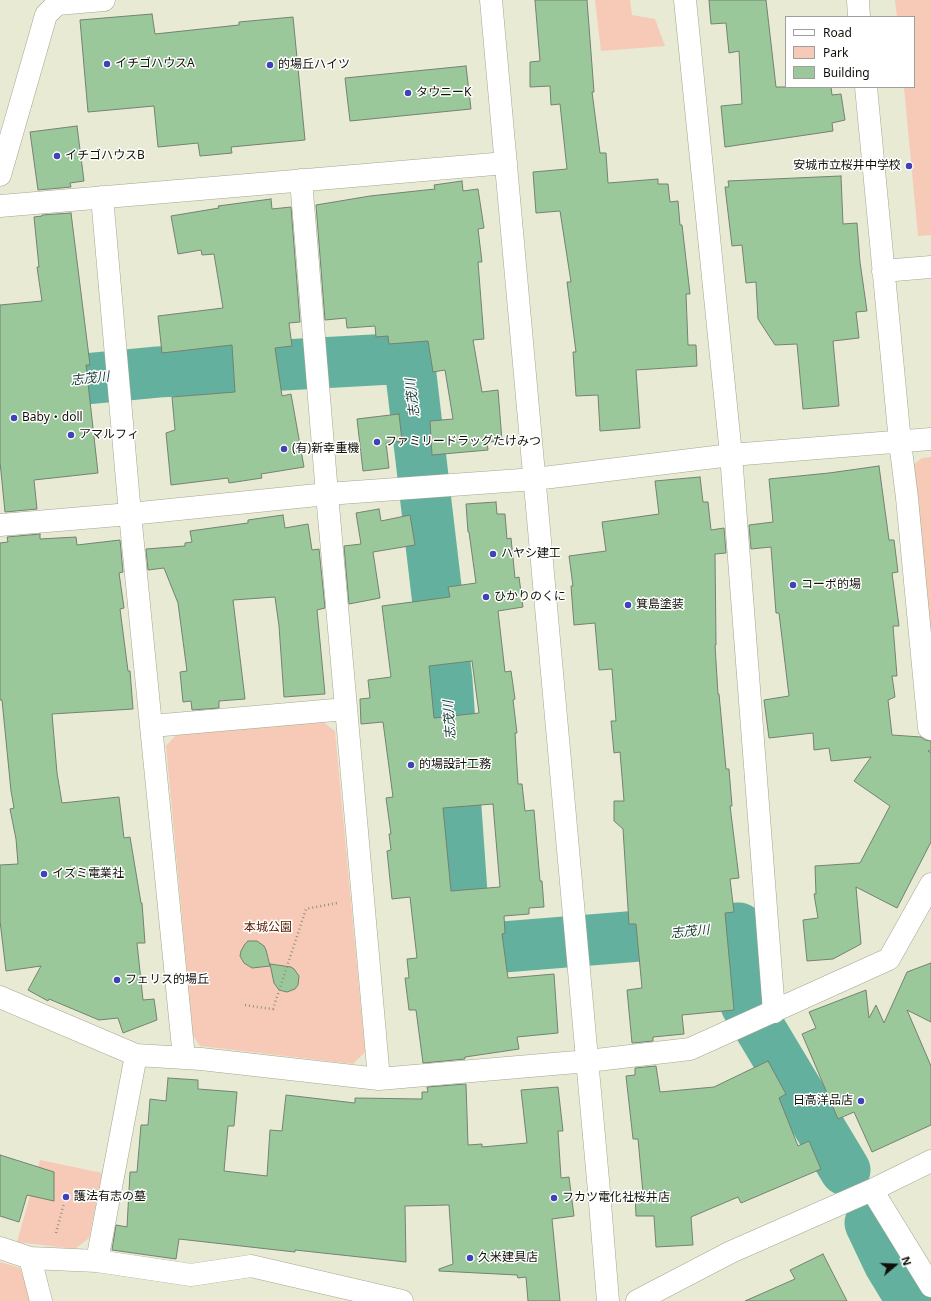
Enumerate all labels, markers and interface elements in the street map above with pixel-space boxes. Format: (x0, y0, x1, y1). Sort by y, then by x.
legend (785, 16, 915, 88)
text: Road (823, 24, 852, 41)
text: Park (823, 44, 848, 61)
place label: イチゴハウスA (115, 57, 195, 71)
place label: 的場丘ハイツ (278, 58, 350, 72)
marker: イチゴハウスA (102, 59, 112, 69)
marker: 的場丘ハイツ (265, 60, 275, 70)
text: Building (823, 64, 870, 81)
place label: タウニーK (416, 86, 471, 100)
marker: タウニーK (403, 88, 413, 98)
place label: イチゴハウスB (65, 149, 145, 163)
marker: イチゴハウスB (52, 151, 62, 161)
place label: 安城市立桜井中学校 (793, 159, 901, 173)
marker: 安城市立桜井中学校 (904, 161, 914, 171)
water label: 志茂川 (70, 369, 110, 389)
water label: 志茂川 (403, 378, 423, 418)
place label: Baby・doll (22, 411, 83, 425)
marker: Baby・doll (9, 413, 19, 423)
place label: アマルフィ (79, 428, 139, 442)
marker: アマルフィ (66, 430, 76, 440)
place label: ファミリードラッグたけみつ (385, 435, 541, 449)
marker: ファミリードラッグたけみつ (372, 437, 382, 447)
place label: (有)新幸重機 (292, 442, 359, 456)
marker: (有)新幸重機 (279, 444, 289, 454)
place label: ハヤシ建工 (501, 547, 561, 561)
marker: ハヤシ建工 (488, 549, 498, 559)
place label: コーポ的場 (801, 578, 861, 592)
marker: コーポ的場 (788, 580, 798, 590)
place label: ひかりのくに (494, 590, 566, 604)
marker: ひかりのくに (481, 592, 491, 602)
place label: 箕島塗装 (636, 598, 684, 612)
marker: 箕島塗装 (623, 600, 633, 610)
water label: 志茂川 (441, 700, 459, 740)
place label: 的場設計工務 (419, 758, 491, 772)
marker: 的場設計工務 (406, 760, 416, 770)
place label: イズミ電業社 (52, 867, 124, 881)
marker: イズミ電業社 (39, 869, 49, 879)
park label: 本城公園 (244, 921, 292, 935)
water label: 志茂川 (670, 923, 710, 941)
place label: フェリス的場丘 (125, 973, 209, 987)
marker: フェリス的場丘 (112, 975, 122, 985)
place label: 日高洋品店 (793, 1094, 853, 1108)
marker: 日高洋品店 (856, 1096, 866, 1106)
place label: 護法有志の墓 (74, 1190, 146, 1204)
place label: フカツ電化社桜井店 (562, 1191, 670, 1205)
marker: 護法有志の墓 (61, 1192, 71, 1202)
marker: フカツ電化社桜井店 (549, 1193, 559, 1203)
north arrow (875, 1245, 915, 1285)
place label: 久米建具店 (478, 1251, 538, 1265)
marker: 久米建具店 (465, 1253, 475, 1263)
text: N (898, 1254, 915, 1268)

